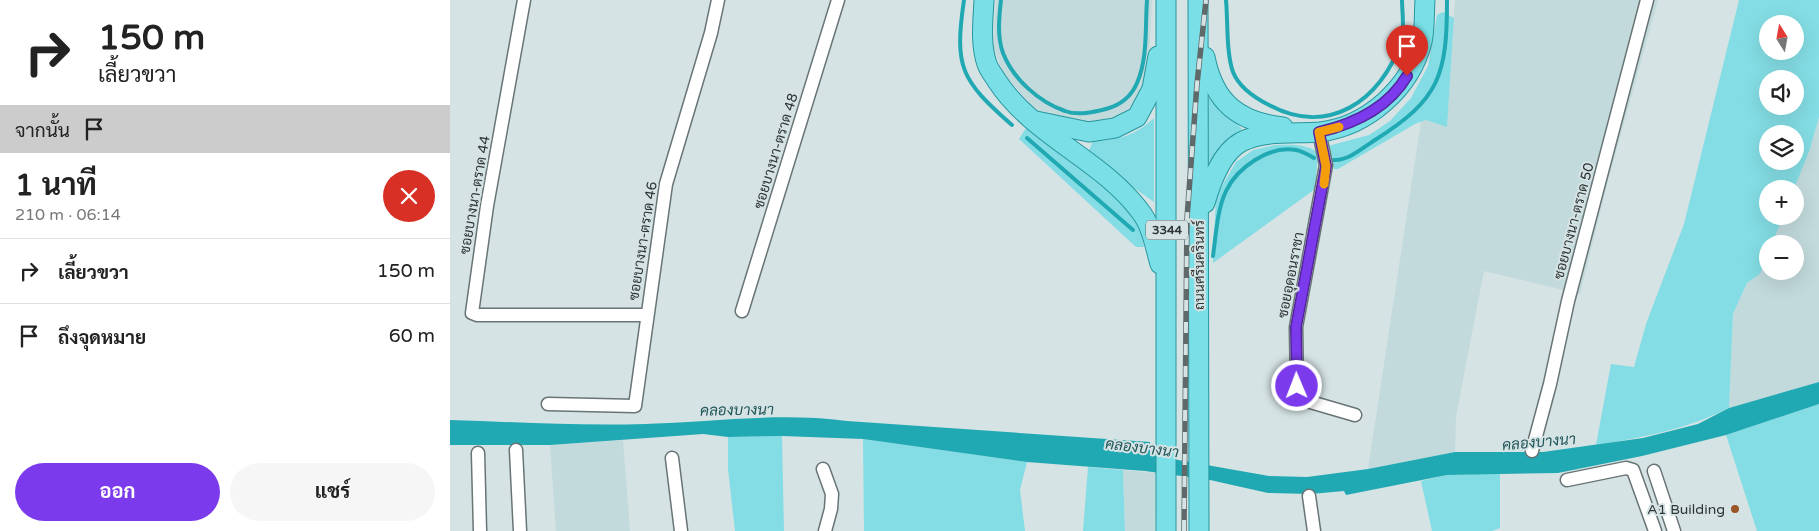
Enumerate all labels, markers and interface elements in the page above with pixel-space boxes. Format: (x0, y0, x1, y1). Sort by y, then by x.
north arrow (1759, 15, 1804, 60)
map controls (1759, 15, 1804, 280)
text: 150 m (98, 17, 205, 59)
icon: right (15, 20, 80, 85)
pin (1386, 25, 1428, 76)
icon: arrive (1393, 32, 1421, 60)
text: เลี้ยวขวา (98, 62, 176, 88)
button: sound (1759, 70, 1804, 115)
street label: ซอยบางนา-ตราด 48 (750, 91, 802, 211)
icon: arrive (80, 115, 108, 143)
text: จากนั้น (15, 120, 70, 142)
button: layers (1759, 125, 1804, 170)
street label: ซอยบางนา-ตราด 44 (456, 134, 494, 256)
street label: ซอยบางนา-ตราด 50 (1550, 161, 1598, 281)
text: 1 นาที (15, 167, 97, 204)
button: close (383, 170, 435, 222)
street label: ซอยบางนา-ตราด 46 (625, 180, 661, 302)
button: + (1759, 180, 1804, 225)
text: 210 m · 06:14 (15, 205, 121, 225)
road number: 3344 (1146, 220, 1188, 240)
street label: ถนนศรีนครินทร์ (1190, 220, 1208, 310)
street label: ซอยอุดอนราชา (1274, 231, 1309, 320)
button: − (1759, 235, 1804, 280)
icon: right (15, 257, 43, 285)
text: 150 m (377, 260, 435, 282)
text: เลี้ยวขวา (58, 262, 129, 284)
icon: arrive (15, 322, 43, 350)
text: 60 m (389, 325, 435, 347)
text: ถึงจุดหมาย (58, 327, 146, 349)
position arrow (1270, 359, 1322, 411)
water label: คลองบางนา (700, 400, 774, 420)
water label: คลองบางนา (1501, 430, 1577, 454)
water label: คลองบางนา (1104, 435, 1180, 461)
button: ออก (15, 463, 220, 521)
button: แชร์ (230, 463, 435, 521)
place label: A1 Building (1647, 501, 1725, 518)
marker: A1 Building (1729, 503, 1741, 515)

